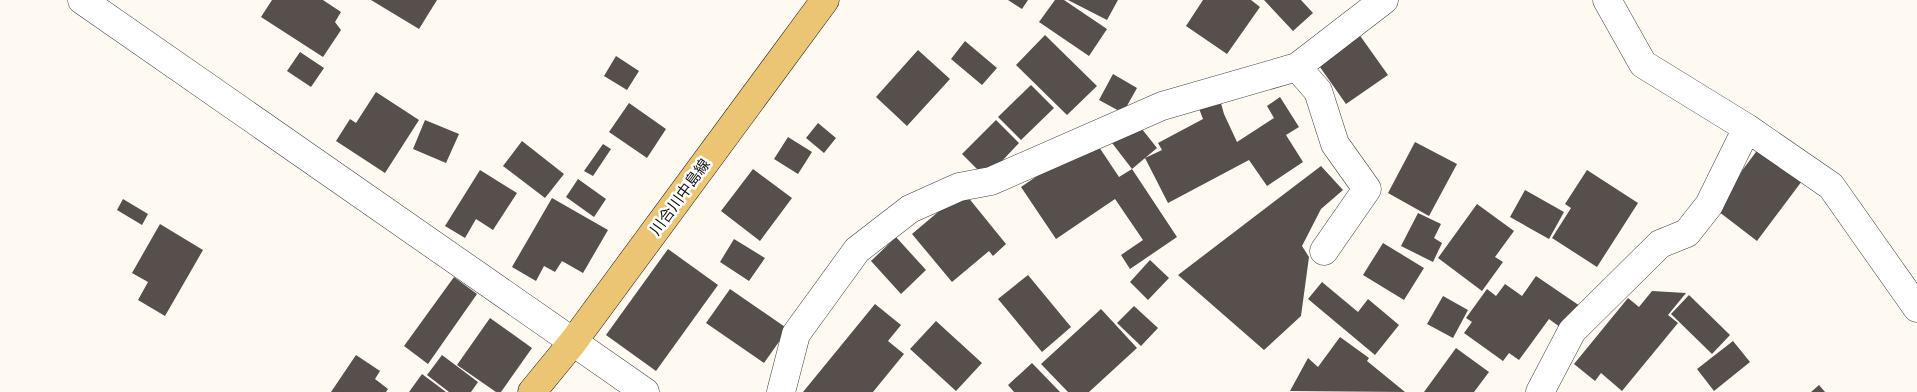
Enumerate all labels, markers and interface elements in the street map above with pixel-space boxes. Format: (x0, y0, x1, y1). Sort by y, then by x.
street label: 川合川中島線 (646, 155, 714, 239)

